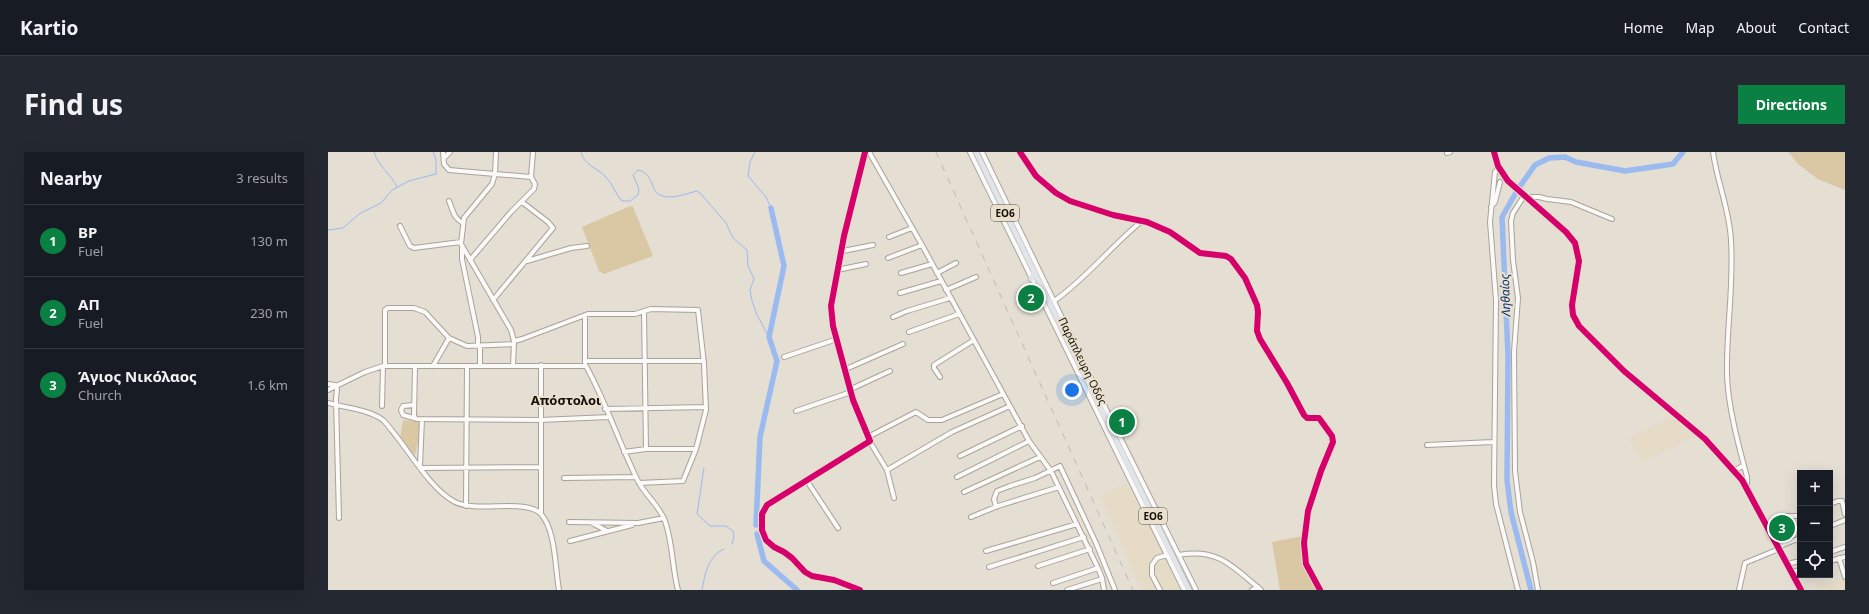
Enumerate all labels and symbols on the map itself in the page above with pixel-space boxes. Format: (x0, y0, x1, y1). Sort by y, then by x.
road number: ΕΟ6 (991, 205, 1019, 221)
water label: Ληθαίος (1496, 273, 1514, 318)
pin: 2 (1018, 283, 1044, 313)
street label: Παράπλευρη Οδός (1055, 315, 1111, 407)
your location (1062, 380, 1082, 400)
district label: Απόστολοι (531, 391, 601, 409)
pin: 1 (1109, 407, 1135, 437)
road number: ΕΟ6 (1139, 508, 1167, 524)
pin: 3 (1769, 513, 1795, 543)

